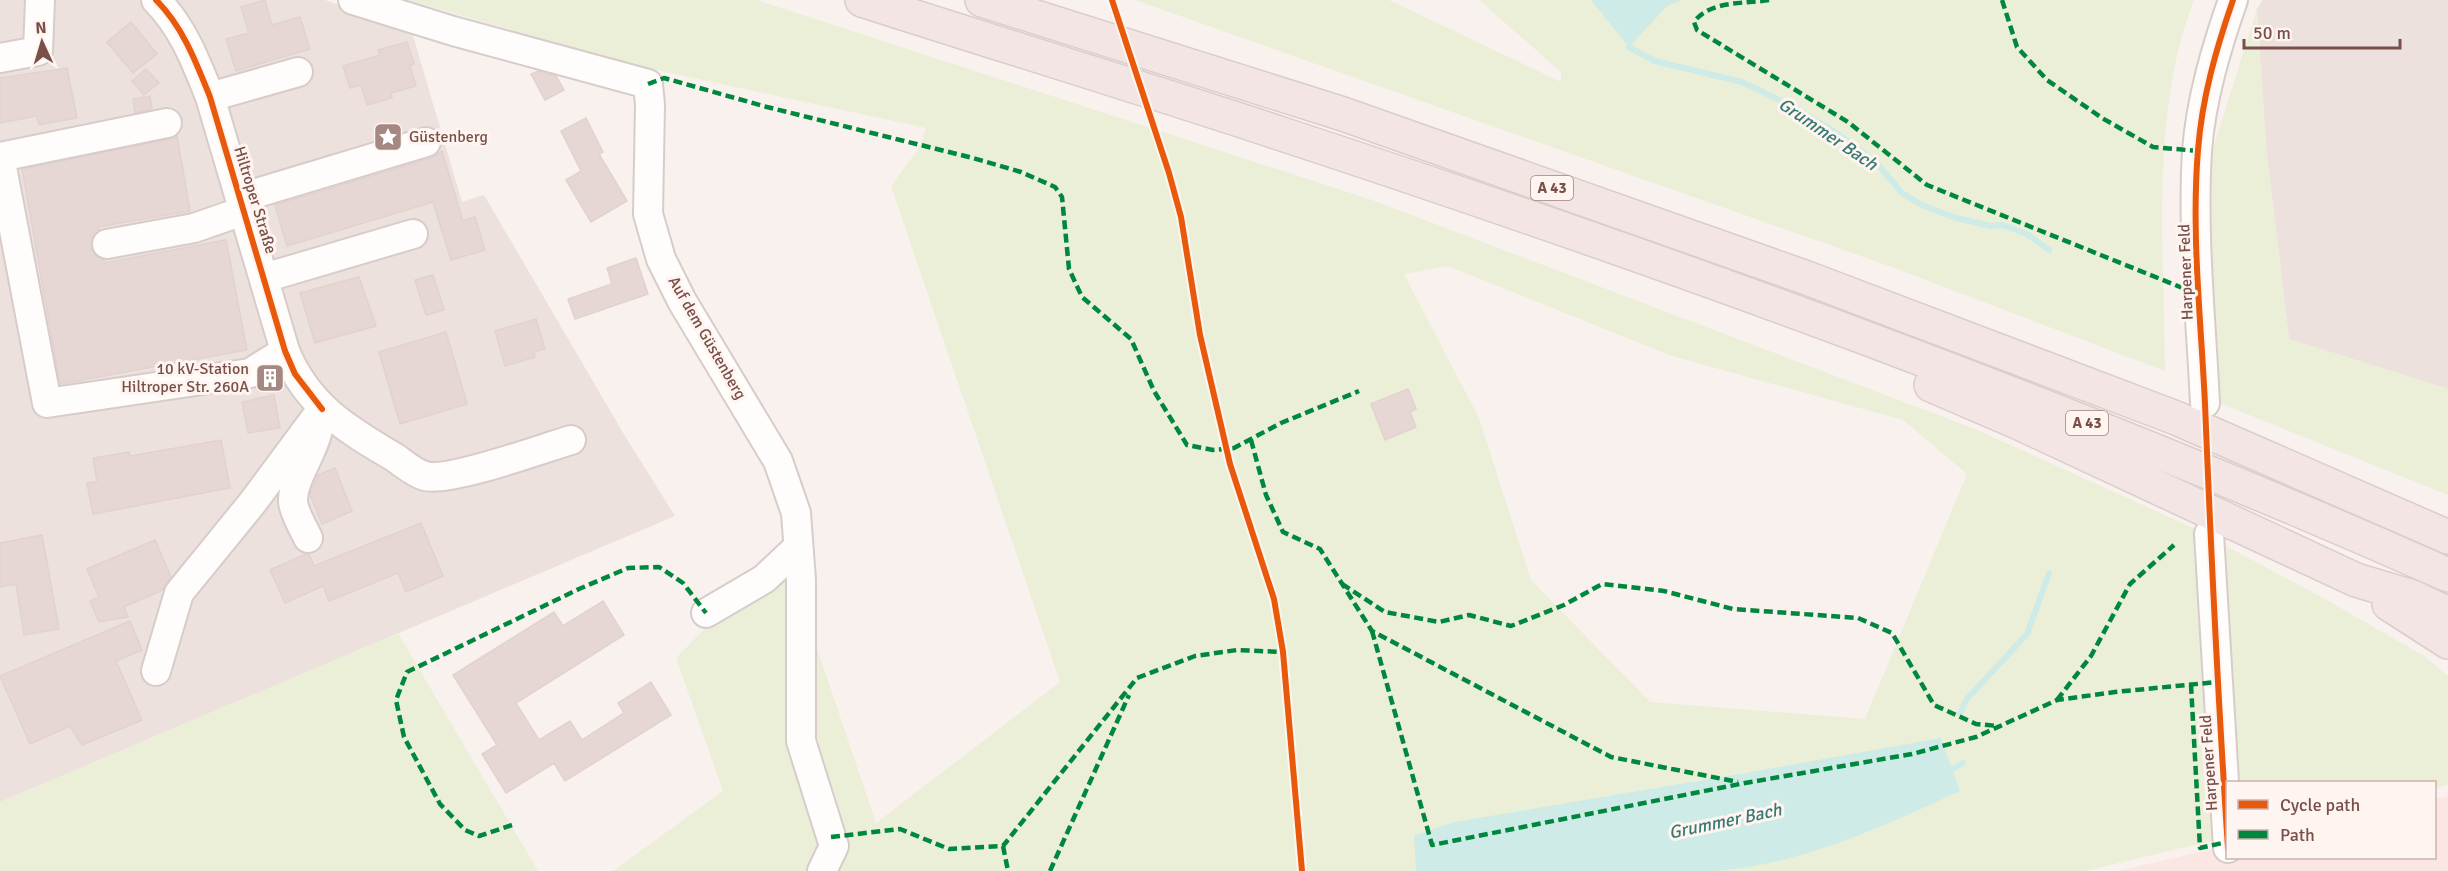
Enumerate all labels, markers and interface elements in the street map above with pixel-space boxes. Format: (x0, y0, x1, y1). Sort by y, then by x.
north arrow (12, 12, 72, 72)
scale bar (2244, 12, 2400, 50)
text: N (35, 18, 47, 38)
text: 50 m (2253, 22, 2291, 44)
water label: Grummer Bach (1774, 93, 1883, 176)
place icon: Güstenberg (372, 121, 404, 153)
place label: Güstenberg (409, 127, 488, 147)
street label: Hiltroper Straße (229, 144, 281, 256)
road number: A 43 (1531, 176, 1573, 200)
street label: Harpener Feld (2174, 223, 2198, 321)
street label: Auf dem Güstenberg (664, 273, 750, 403)
place label: 10 kV-Station Hiltroper Str. 260A (121, 359, 249, 397)
building icon: 10 kV-Station Hiltroper Str. 260A (254, 362, 286, 394)
road number: A 43 (2066, 411, 2108, 435)
street label: Harpener Feld (2196, 714, 2222, 812)
legend (2226, 781, 2436, 859)
text: Cycle path (2280, 794, 2360, 816)
water label: Grummer Bach (1667, 798, 1784, 844)
text: Path (2280, 824, 2315, 846)

